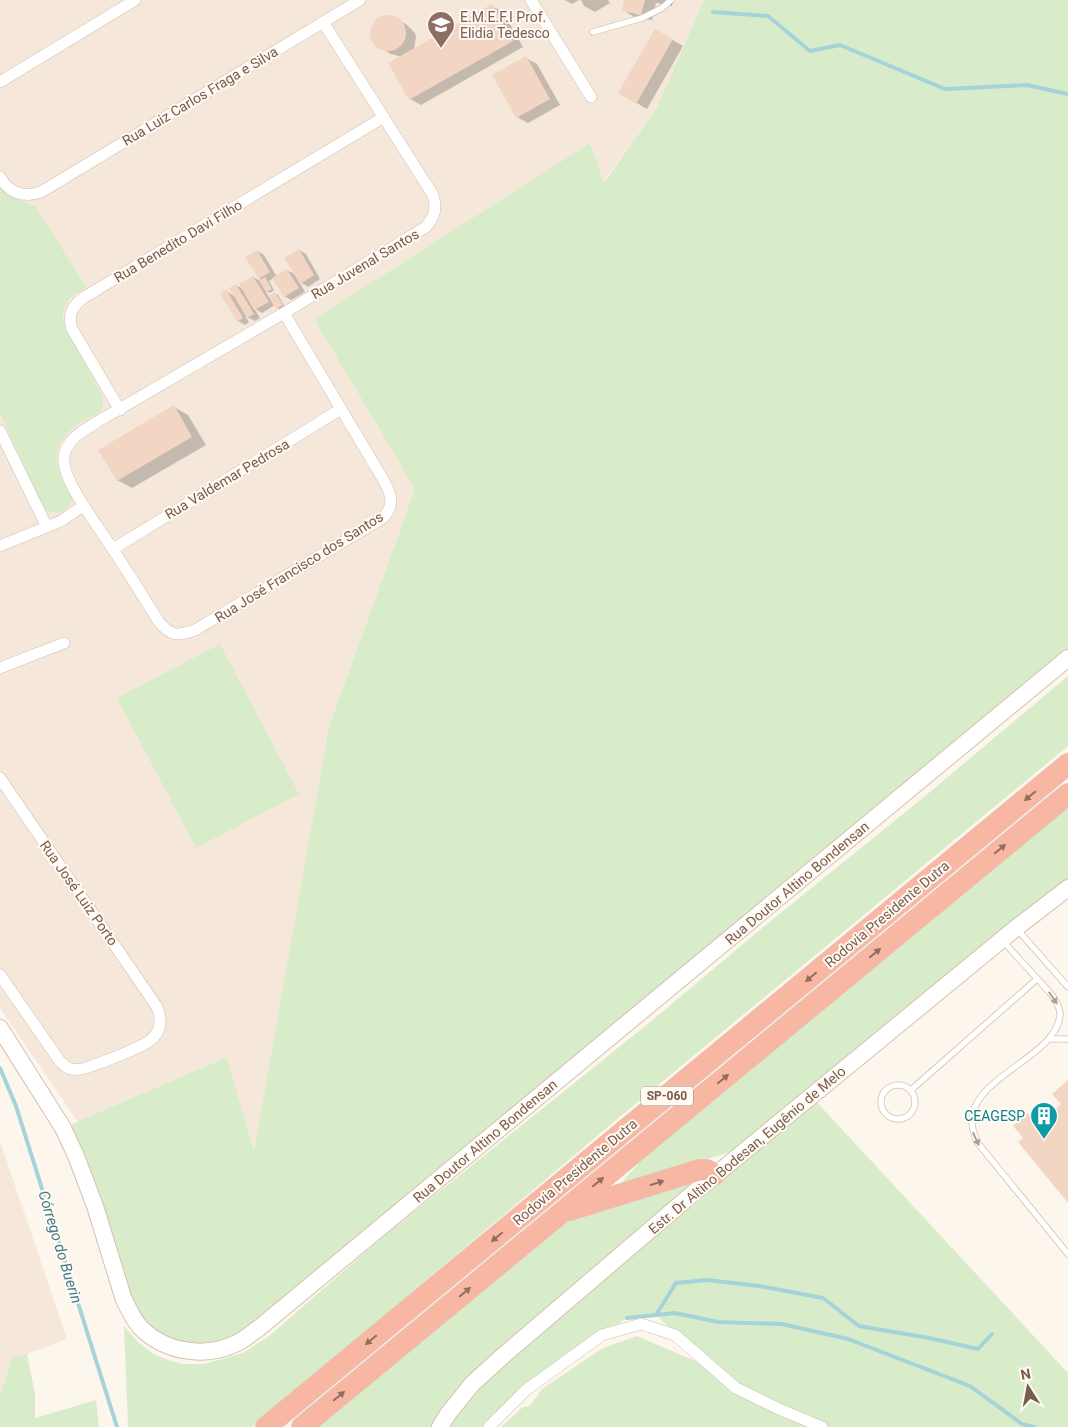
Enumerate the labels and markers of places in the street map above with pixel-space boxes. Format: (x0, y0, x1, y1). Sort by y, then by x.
place label: E.M.E.F.I Prof. Elidia Tedesco (460, 9, 550, 41)
school or university icon: E.M.E.F.I Prof. Elidia Tedesco (426, 10, 456, 49)
building icon: CEAGESP (1029, 1101, 1059, 1140)
place label: CEAGESP (964, 1108, 1025, 1124)

